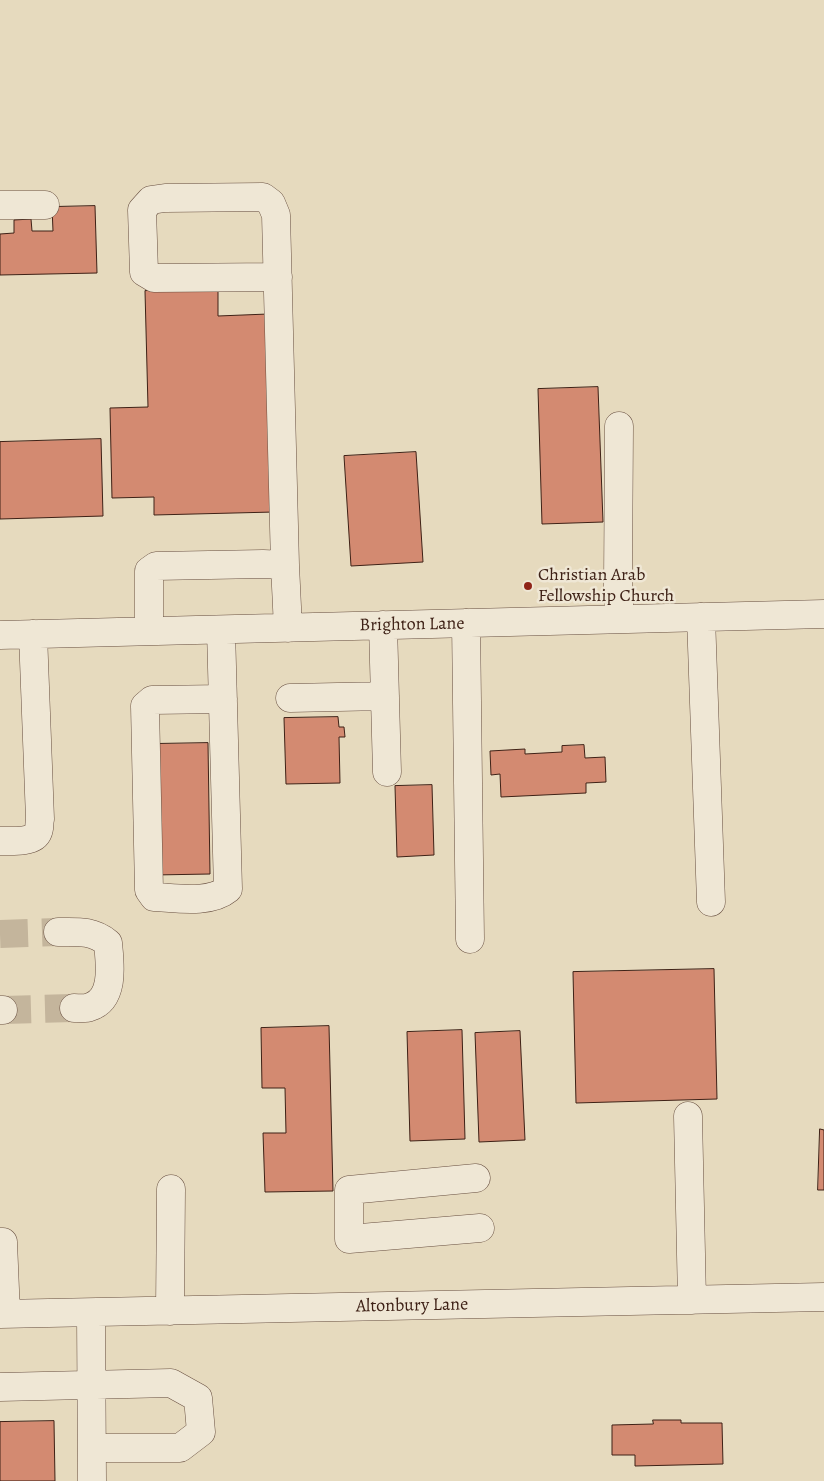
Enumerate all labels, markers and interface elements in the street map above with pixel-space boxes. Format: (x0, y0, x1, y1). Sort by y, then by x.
place label: Christian Arab Fellowship Church (538, 565, 674, 608)
marker: Christian Arab Fellowship Church (522, 580, 534, 592)
street label: Brighton Lane (359, 613, 465, 637)
street label: Altonbury Lane (356, 1294, 468, 1318)

